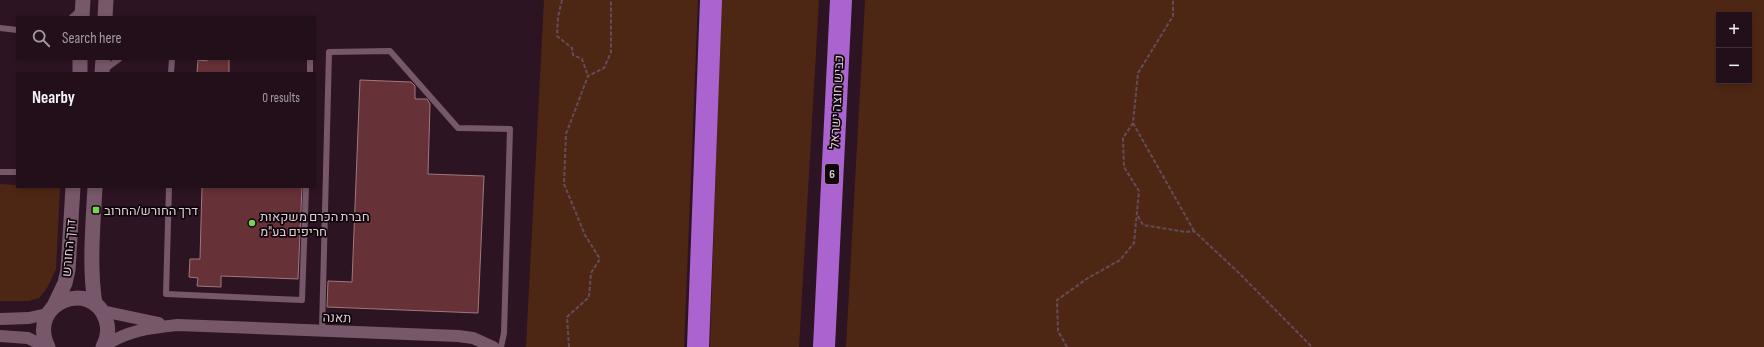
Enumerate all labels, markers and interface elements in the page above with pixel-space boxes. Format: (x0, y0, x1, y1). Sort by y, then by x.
map controls (1716, 12, 1752, 84)
button: + (1716, 12, 1752, 48)
search box (16, 16, 316, 60)
icon: search (30, 27, 52, 49)
text: Search here (62, 29, 122, 48)
button: − (1716, 48, 1752, 84)
street label: כביש חוצה ישראל (827, 55, 847, 150)
text: Nearby (32, 88, 75, 108)
text: 0 results (262, 90, 300, 106)
road number: 6 (825, 164, 839, 184)
place label: דרך החורש/החרוב (104, 203, 198, 219)
marker: דרך החורש/החרוב (91, 205, 101, 215)
place label: חברת הכרם משקאות חריפים בע"מ (260, 209, 370, 240)
street label: דרך החורש (59, 218, 80, 278)
marker: חברת הכרם משקאות חריפים בע"מ (247, 218, 257, 228)
street label: תאנה (322, 310, 352, 326)

